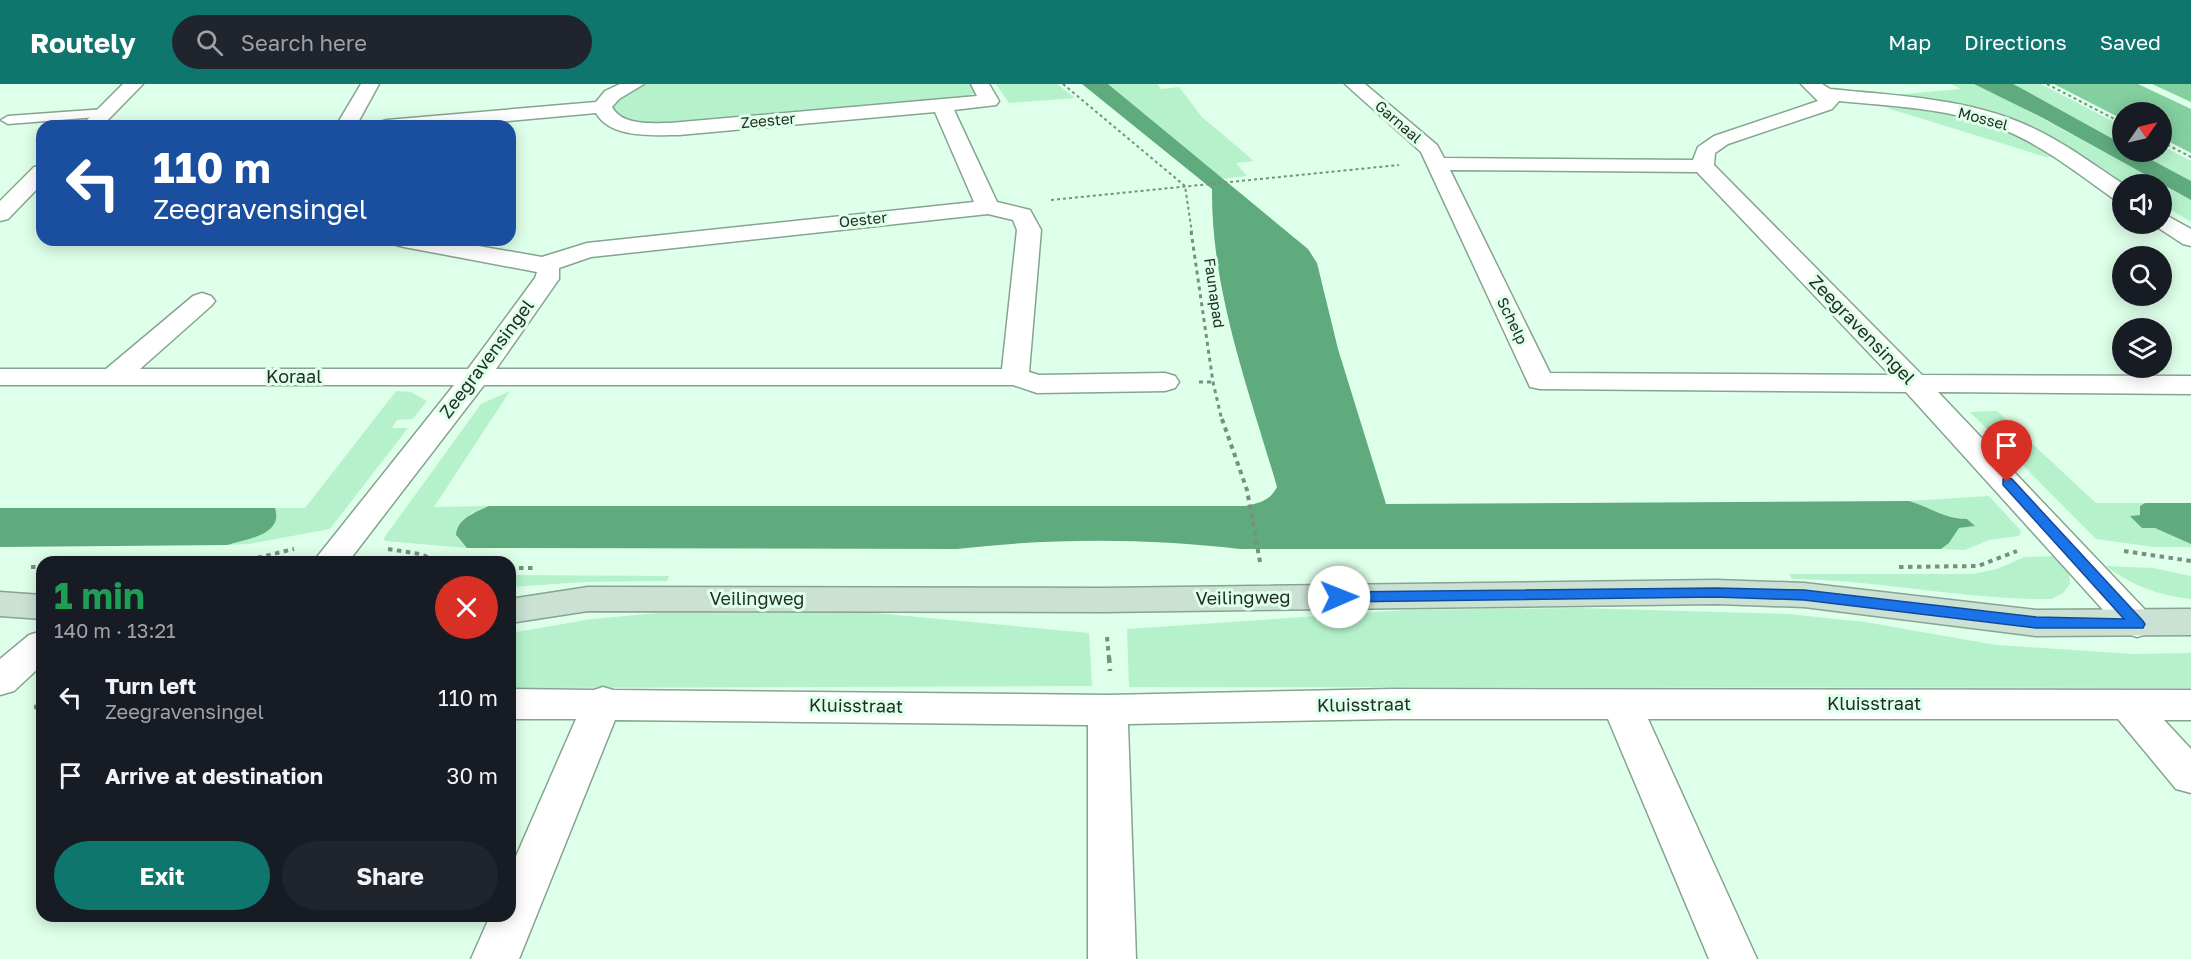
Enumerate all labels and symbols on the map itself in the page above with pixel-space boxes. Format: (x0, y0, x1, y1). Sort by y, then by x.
street label: Garnaal (1372, 96, 1426, 146)
north arrow (2112, 102, 2172, 162)
street label: Mossel (1956, 103, 2011, 133)
street label: Zeester (740, 109, 796, 131)
street label: Oester (838, 208, 888, 230)
street label: Faunapad (1201, 257, 1229, 329)
street label: Zeegravensingel (1805, 270, 1920, 389)
street label: Zeegravensingel (434, 294, 538, 422)
street label: Schelp (1494, 294, 1532, 347)
street label: Koraal (266, 365, 322, 387)
pin (1981, 420, 2032, 482)
position arrow (1307, 565, 1371, 629)
street label: Veilingweg (1195, 585, 1291, 609)
street label: Veilingweg (710, 587, 804, 609)
street label: Kluisstraat (1317, 692, 1411, 716)
street label: Kluisstraat (1827, 692, 1921, 714)
street label: Kluisstraat (809, 693, 903, 717)

